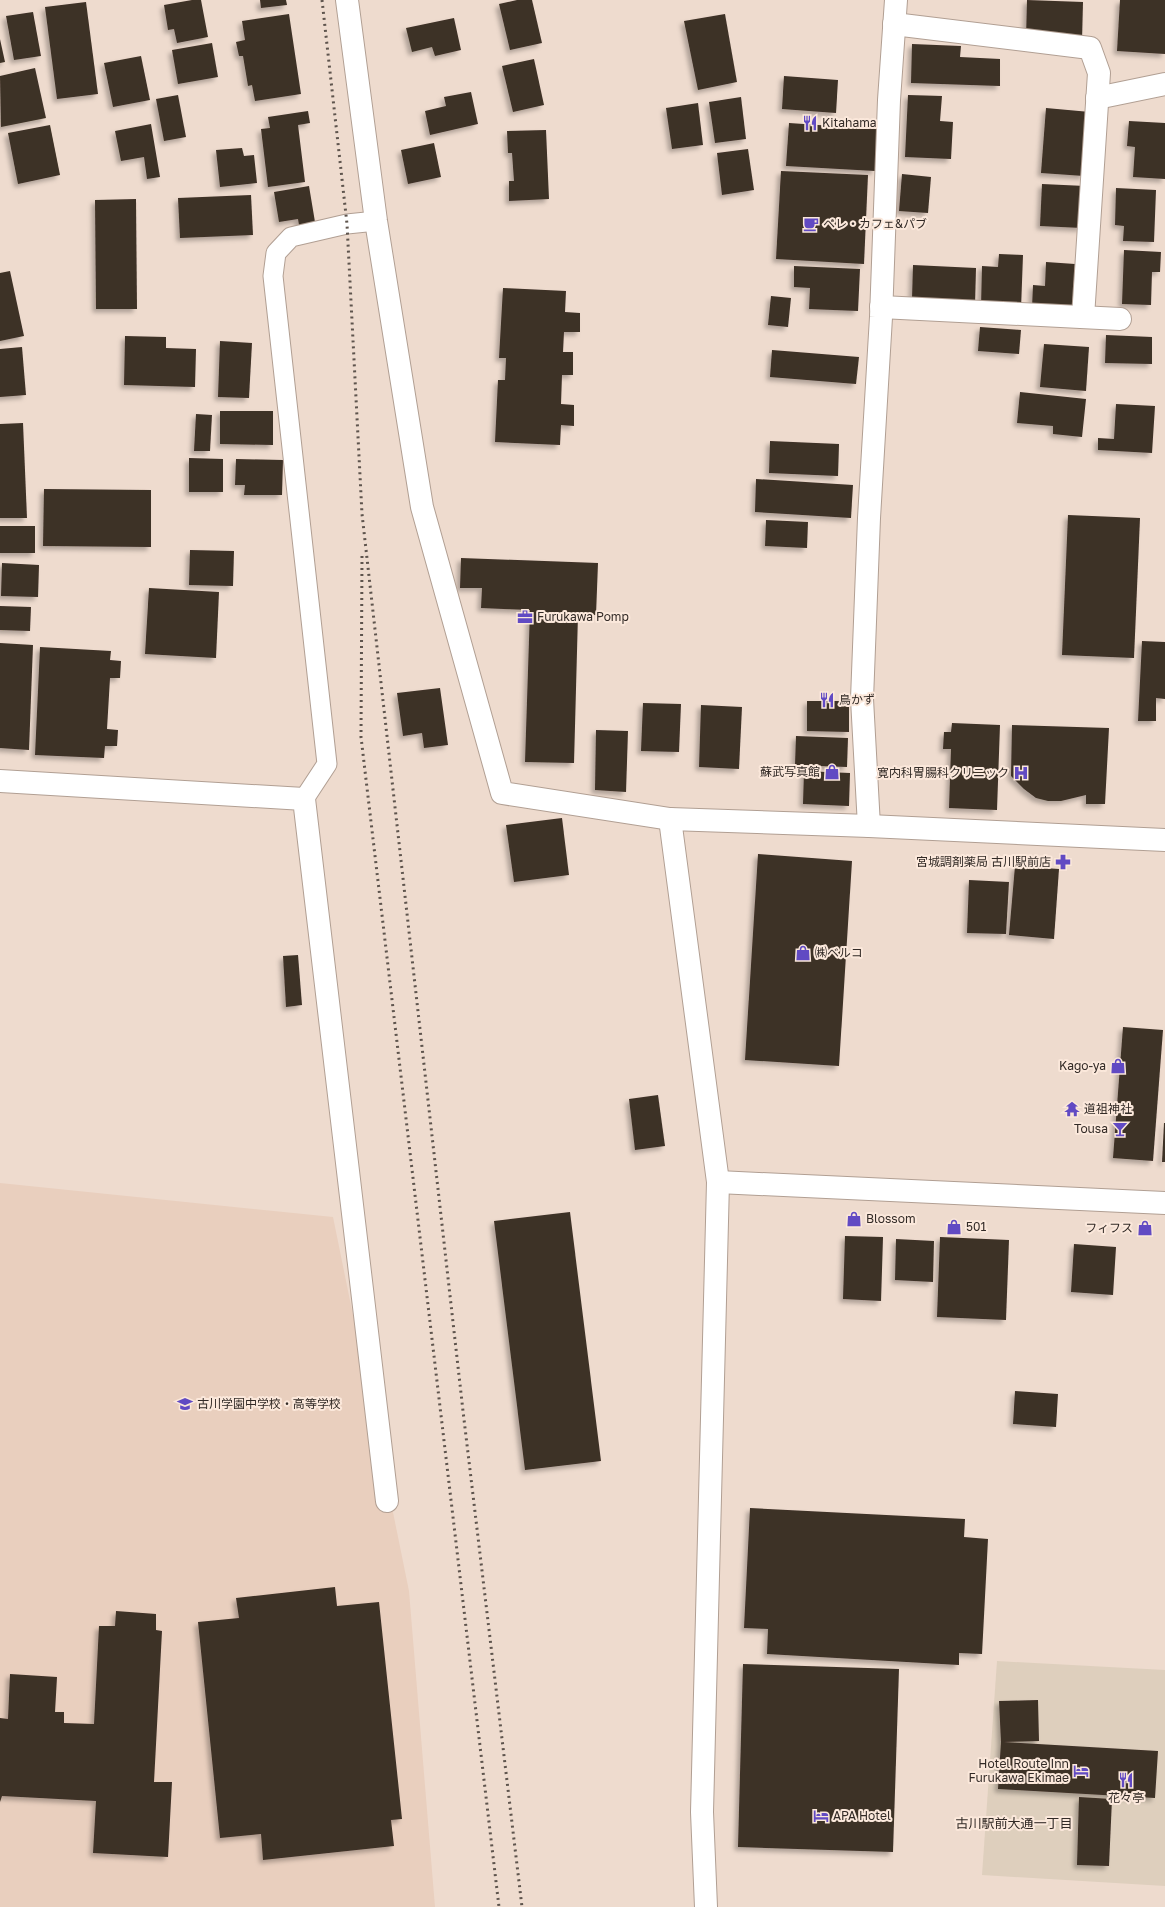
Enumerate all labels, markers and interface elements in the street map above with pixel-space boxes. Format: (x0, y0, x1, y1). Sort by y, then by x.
restaurant icon: Kitahama (801, 114, 819, 132)
place label: Kitahama (822, 115, 877, 130)
cafe icon: ペレ・カフェ&パブ (802, 215, 820, 233)
place label: ペレ・カフェ&パブ (823, 216, 927, 231)
office icon: Furukawa Pomp (516, 608, 534, 626)
place label: Furukawa Pomp (537, 609, 629, 624)
restaurant icon: 鳥かず (818, 691, 836, 709)
place label: 鳥かず (839, 692, 875, 707)
shop icon: 蘇武写真館 (823, 763, 841, 781)
place label: 蘇武写真館 (760, 764, 820, 779)
hospital icon: 寛内科胃腸科クリニック (1012, 764, 1030, 782)
place label: 寛内科胃腸科クリニック (877, 765, 1009, 780)
pharmacy icon: 宮城調剤薬局 古川駅前店 (1054, 853, 1072, 871)
place label: 宮城調剤薬局 古川駅前店 (916, 854, 1051, 869)
shop icon: ㈱ベルコ (794, 944, 812, 962)
place label: ㈱ベルコ (815, 945, 863, 960)
shop icon: Kago-ya (1109, 1057, 1127, 1075)
place label: Kago-ya (1059, 1058, 1106, 1073)
temple icon: 道祖神社 (1063, 1100, 1081, 1118)
place label: 道祖神社 (1084, 1101, 1132, 1116)
bar icon: Tousa (1111, 1120, 1129, 1138)
place label: Tousa (1074, 1121, 1108, 1136)
shop icon: Blossom (845, 1210, 863, 1228)
place label: Blossom (866, 1211, 916, 1226)
shop icon: 501 (945, 1218, 963, 1236)
place label: 501 (966, 1219, 986, 1234)
shop icon: フィフス (1136, 1219, 1154, 1237)
place label: フィフス (1085, 1220, 1133, 1235)
school or university icon: 古川学園中学校・高等学校 (176, 1395, 194, 1413)
place label: 古川学園中学校・高等学校 (197, 1396, 341, 1411)
place label: Hotel Route Inn Furukawa Ekimae (968, 1756, 1069, 1785)
hotel icon: Hotel Route Inn Furukawa Ekimae (1072, 1762, 1090, 1780)
restaurant icon: 花々亭 (1117, 1771, 1135, 1789)
place label: 花々亭 (1108, 1790, 1144, 1805)
hotel icon: APA Hotel (812, 1807, 830, 1825)
place label: APA Hotel (833, 1808, 891, 1823)
district label: 古川駅前大通一丁目 (955, 1815, 1073, 1831)

